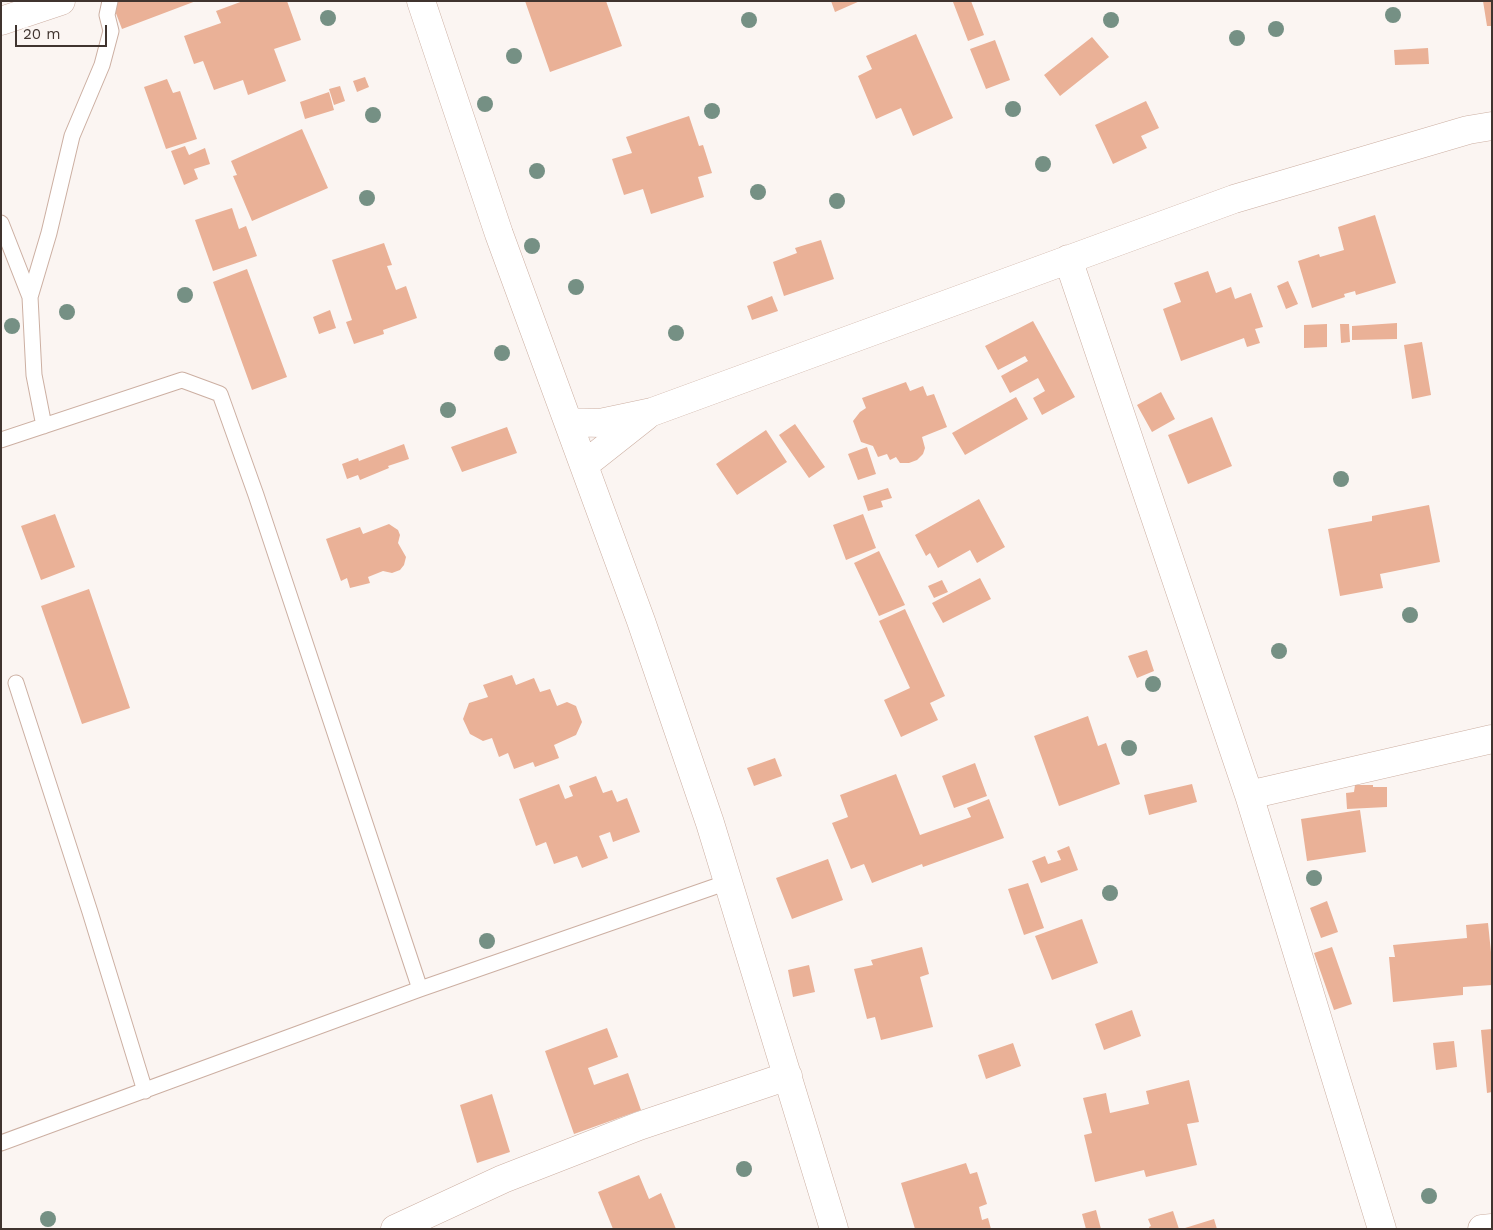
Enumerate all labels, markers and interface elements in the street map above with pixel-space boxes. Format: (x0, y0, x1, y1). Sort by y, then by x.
scale bar (18, 15, 110, 47)
text: 20 m (23, 25, 61, 43)

